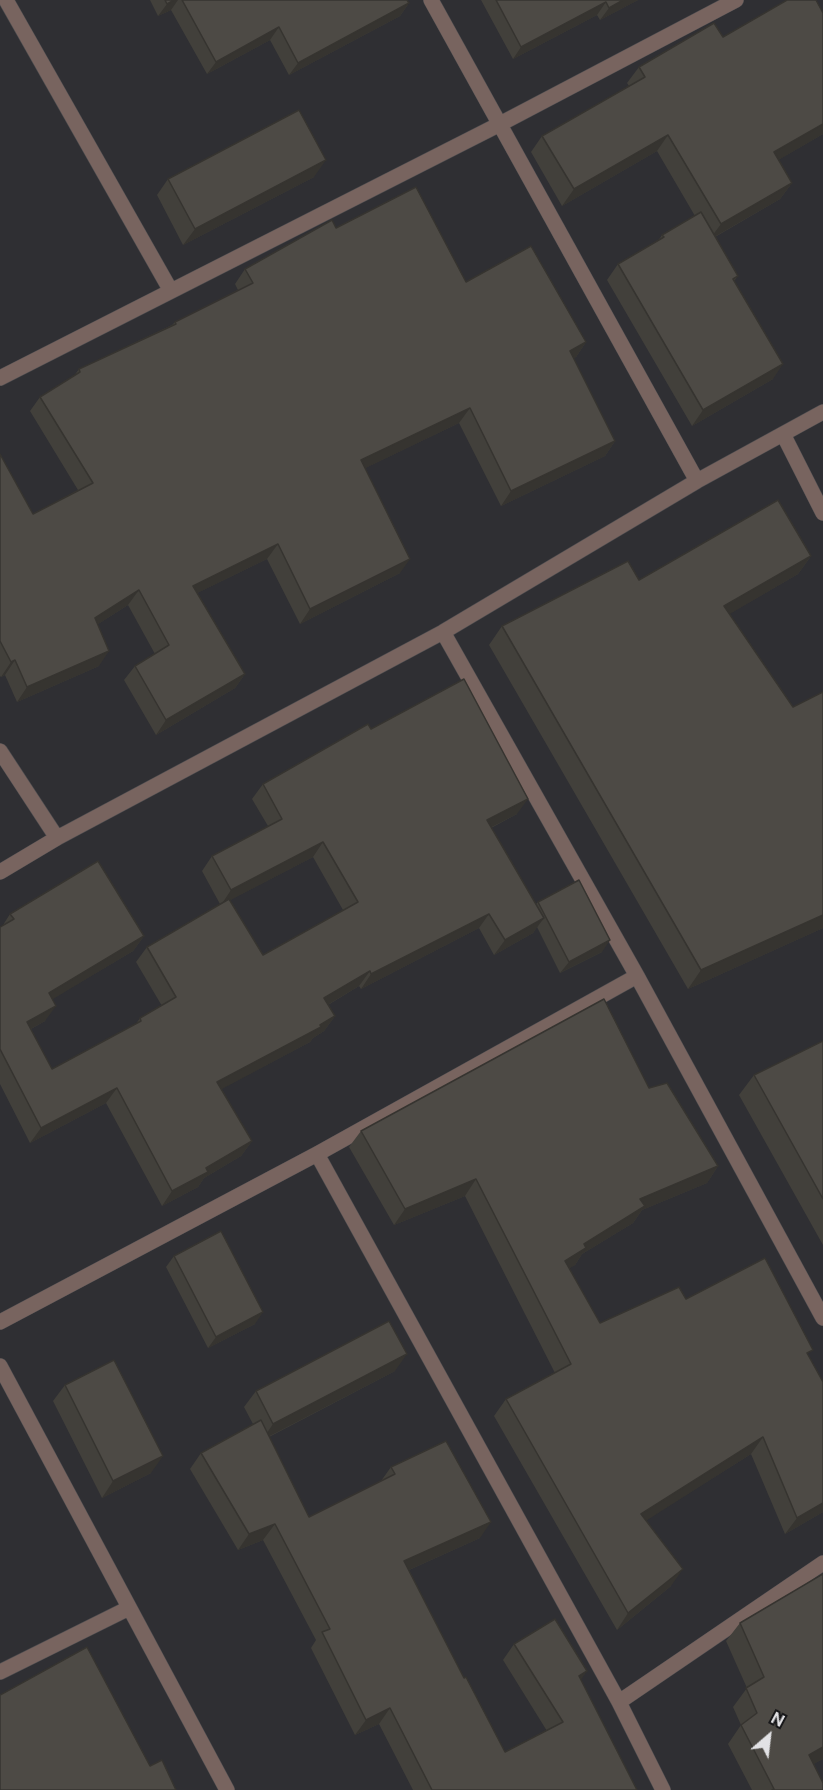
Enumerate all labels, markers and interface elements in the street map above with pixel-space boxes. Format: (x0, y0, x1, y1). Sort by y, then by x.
north arrow (739, 1706, 799, 1766)
text: N (768, 1708, 788, 1731)

